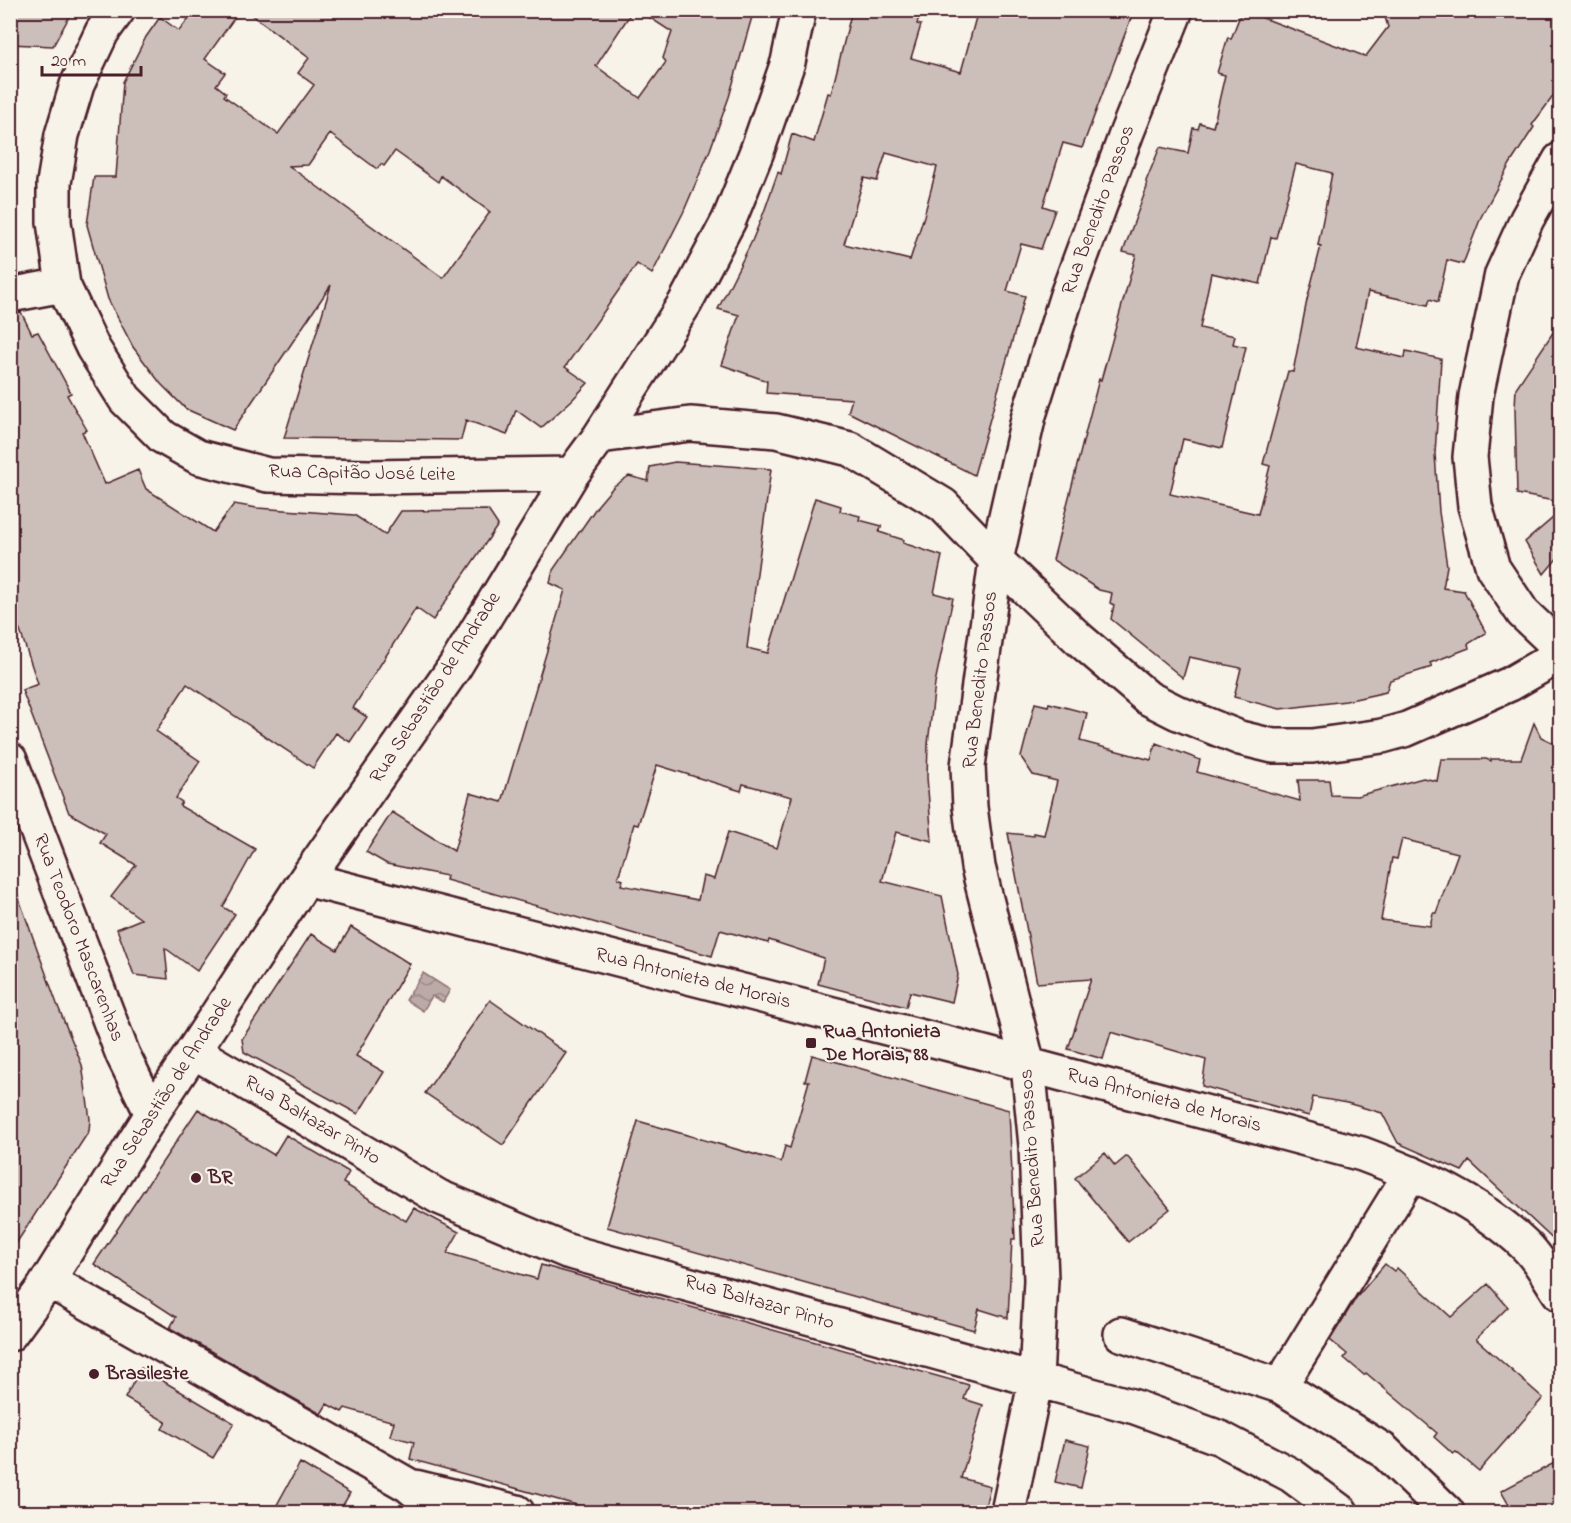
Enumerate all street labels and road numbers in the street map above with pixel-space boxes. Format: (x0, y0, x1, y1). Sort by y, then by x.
street label: Rua Benedito Passos (1055, 121, 1143, 299)
street label: Rua Capitão José Leite (268, 458, 456, 490)
street label: Rua Sebastião de Andrade (363, 586, 509, 790)
street label: Rua Benedito Passos (956, 590, 1006, 770)
street label: Rua Teodoro Mascarenhas (25, 830, 131, 1046)
street label: Rua Antonieta de Morais (592, 941, 794, 1017)
street label: Rua Sebastião de Andrade (94, 991, 240, 1195)
street label: Rua Antonieta de Morais (1063, 1061, 1265, 1141)
street label: Rua Benedito Passos (1012, 1068, 1054, 1248)
street label: Rua Baltazar Pinto (238, 1069, 386, 1173)
street label: Rua Baltazar Pinto (681, 1268, 837, 1338)

